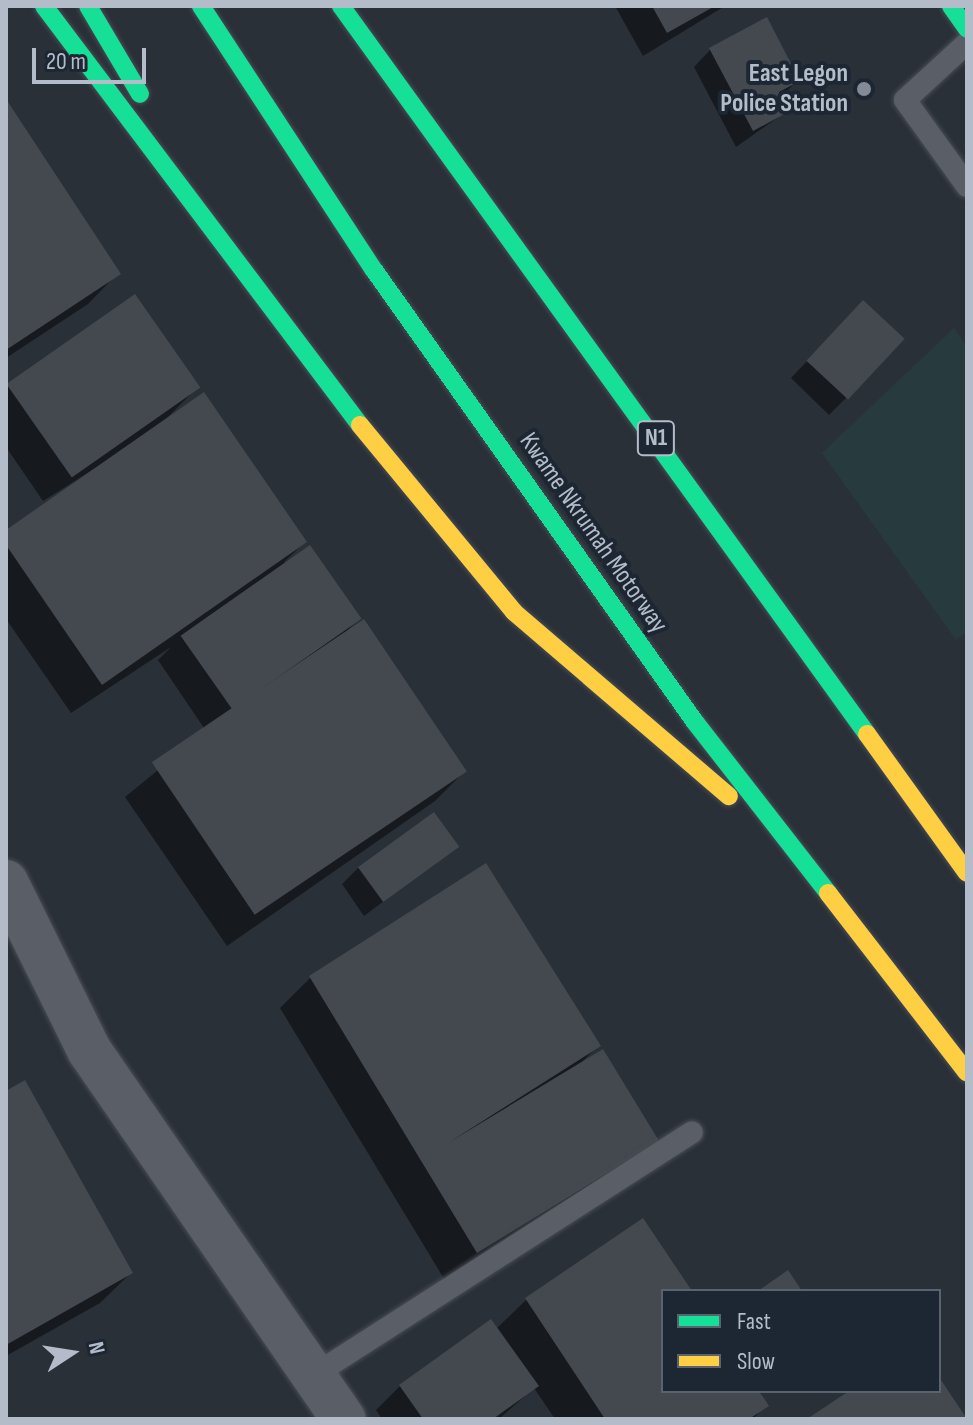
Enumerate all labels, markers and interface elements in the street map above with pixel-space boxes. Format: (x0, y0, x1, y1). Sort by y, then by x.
scale bar (36, 32, 150, 82)
text: 20 m (46, 47, 86, 76)
place label: East Legon Police Station (720, 58, 848, 120)
marker: East Legon Police Station (855, 80, 873, 98)
road number: N1 (636, 418, 676, 458)
street label: Kwame Nkrumah Motorway (512, 427, 674, 639)
legend (661, 1289, 941, 1393)
text: Fast (737, 1307, 771, 1336)
north arrow (32, 1313, 112, 1393)
text: N (82, 1339, 110, 1356)
text: Slow (737, 1347, 775, 1376)

